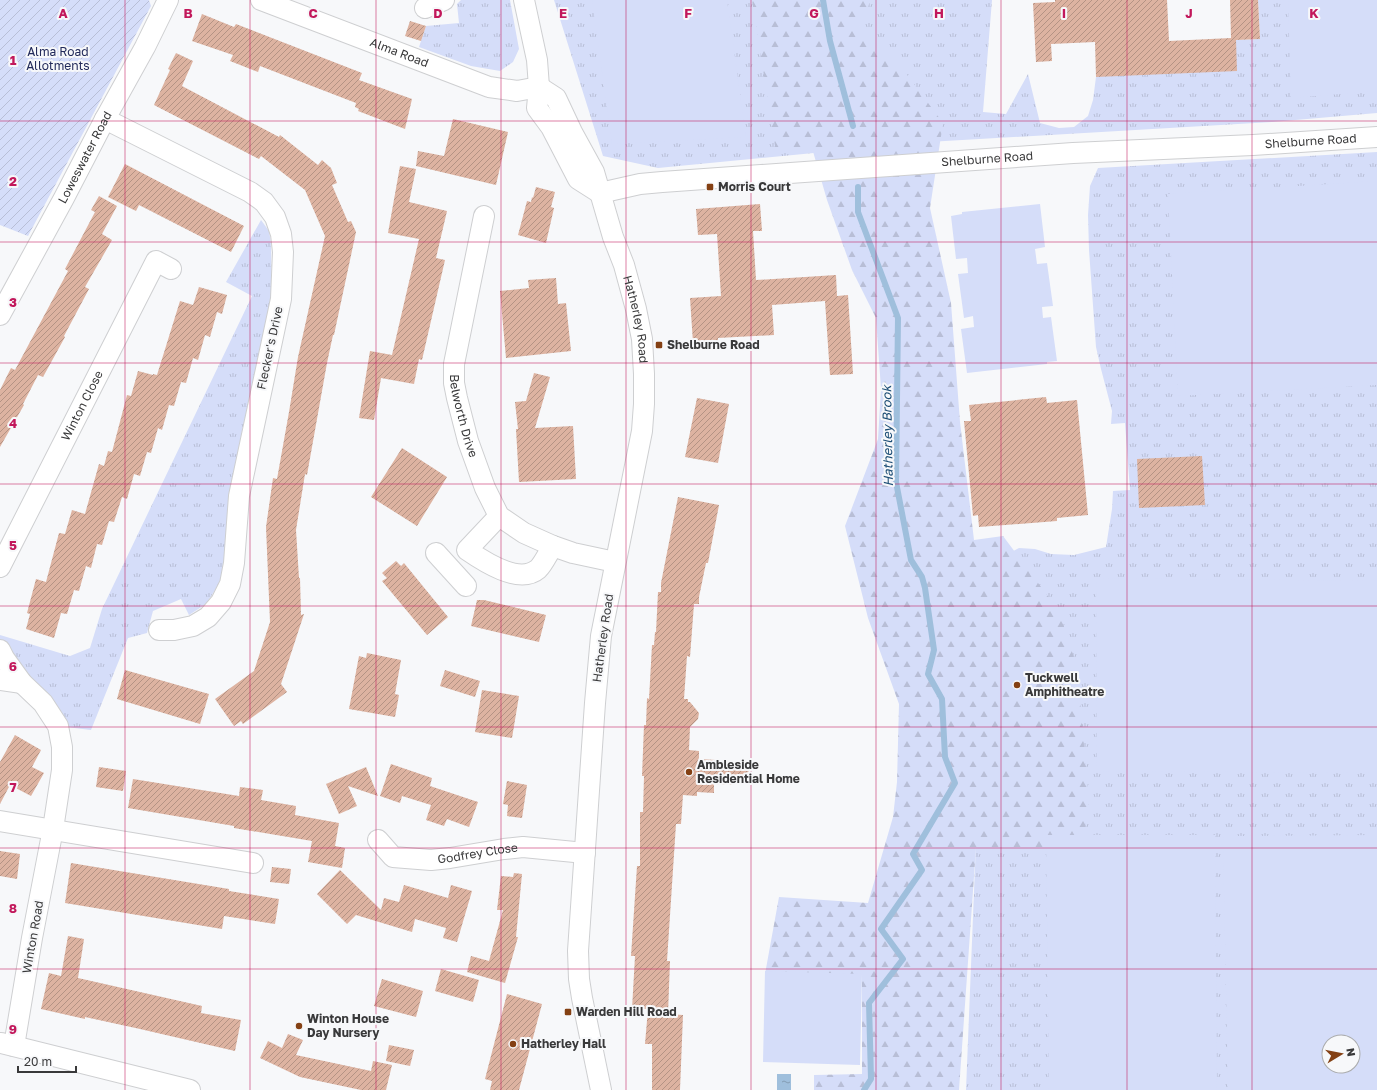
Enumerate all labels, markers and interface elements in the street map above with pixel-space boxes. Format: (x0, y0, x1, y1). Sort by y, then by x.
text: A (58, 5, 68, 21)
text: B (183, 5, 193, 21)
text: C (308, 5, 318, 21)
text: D (433, 5, 443, 21)
text: E (559, 5, 567, 21)
text: F (684, 5, 692, 21)
text: G (809, 5, 819, 21)
text: H (934, 5, 944, 21)
text: I (1062, 5, 1066, 21)
text: J (1185, 5, 1193, 21)
text: K (1309, 5, 1319, 21)
street label: Alma Road (368, 34, 431, 70)
park label: Alma Road Allotments (26, 44, 90, 73)
text: 1 (10, 52, 17, 68)
street label: Loweswater Road (54, 109, 115, 206)
street label: Shelburne Road (1264, 130, 1357, 151)
street label: Shelburne Road (941, 148, 1033, 169)
text: 2 (9, 173, 17, 189)
place label: Morris Court (718, 179, 791, 194)
marker: Morris Court (705, 182, 715, 192)
street label: Hatherley Road (620, 274, 651, 364)
text: 3 (9, 294, 17, 310)
street label: Flecker's Drive (253, 305, 286, 391)
place label: Shelburne Road (667, 337, 760, 352)
marker: Shelburne Road (654, 340, 664, 350)
street label: Winton Close (58, 368, 106, 443)
street label: Belworth Drive (447, 374, 481, 459)
water label: Hatherley Brook (878, 384, 896, 487)
text: 4 (9, 415, 17, 431)
text: 5 (9, 537, 17, 553)
street label: Hatherley Road (589, 593, 616, 683)
text: 6 (9, 658, 17, 674)
place label: Tuckwell Amphitheatre (1025, 670, 1104, 699)
marker: Tuckwell Amphitheatre (1012, 680, 1022, 690)
place label: Ambleside Residential Home (697, 757, 800, 786)
marker: Ambleside Residential Home (684, 767, 694, 777)
text: 7 (9, 779, 17, 795)
street label: Godfrey Close (437, 840, 519, 866)
street label: Winton Road (19, 899, 46, 975)
text: 8 (9, 900, 17, 916)
place label: Warden Hill Road (576, 1004, 677, 1019)
marker: Warden Hill Road (563, 1007, 573, 1017)
place label: Winton House Day Nursery (307, 1011, 389, 1040)
text: 9 (9, 1021, 17, 1037)
marker: Winton House Day Nursery (294, 1021, 304, 1031)
north arrow (1321, 1034, 1361, 1074)
place label: Hatherley Hall (521, 1036, 606, 1051)
marker: Hatherley Hall (508, 1039, 518, 1049)
text: N (1344, 1047, 1358, 1057)
scale bar (18, 1048, 76, 1074)
text: 20 m (24, 1054, 52, 1069)

